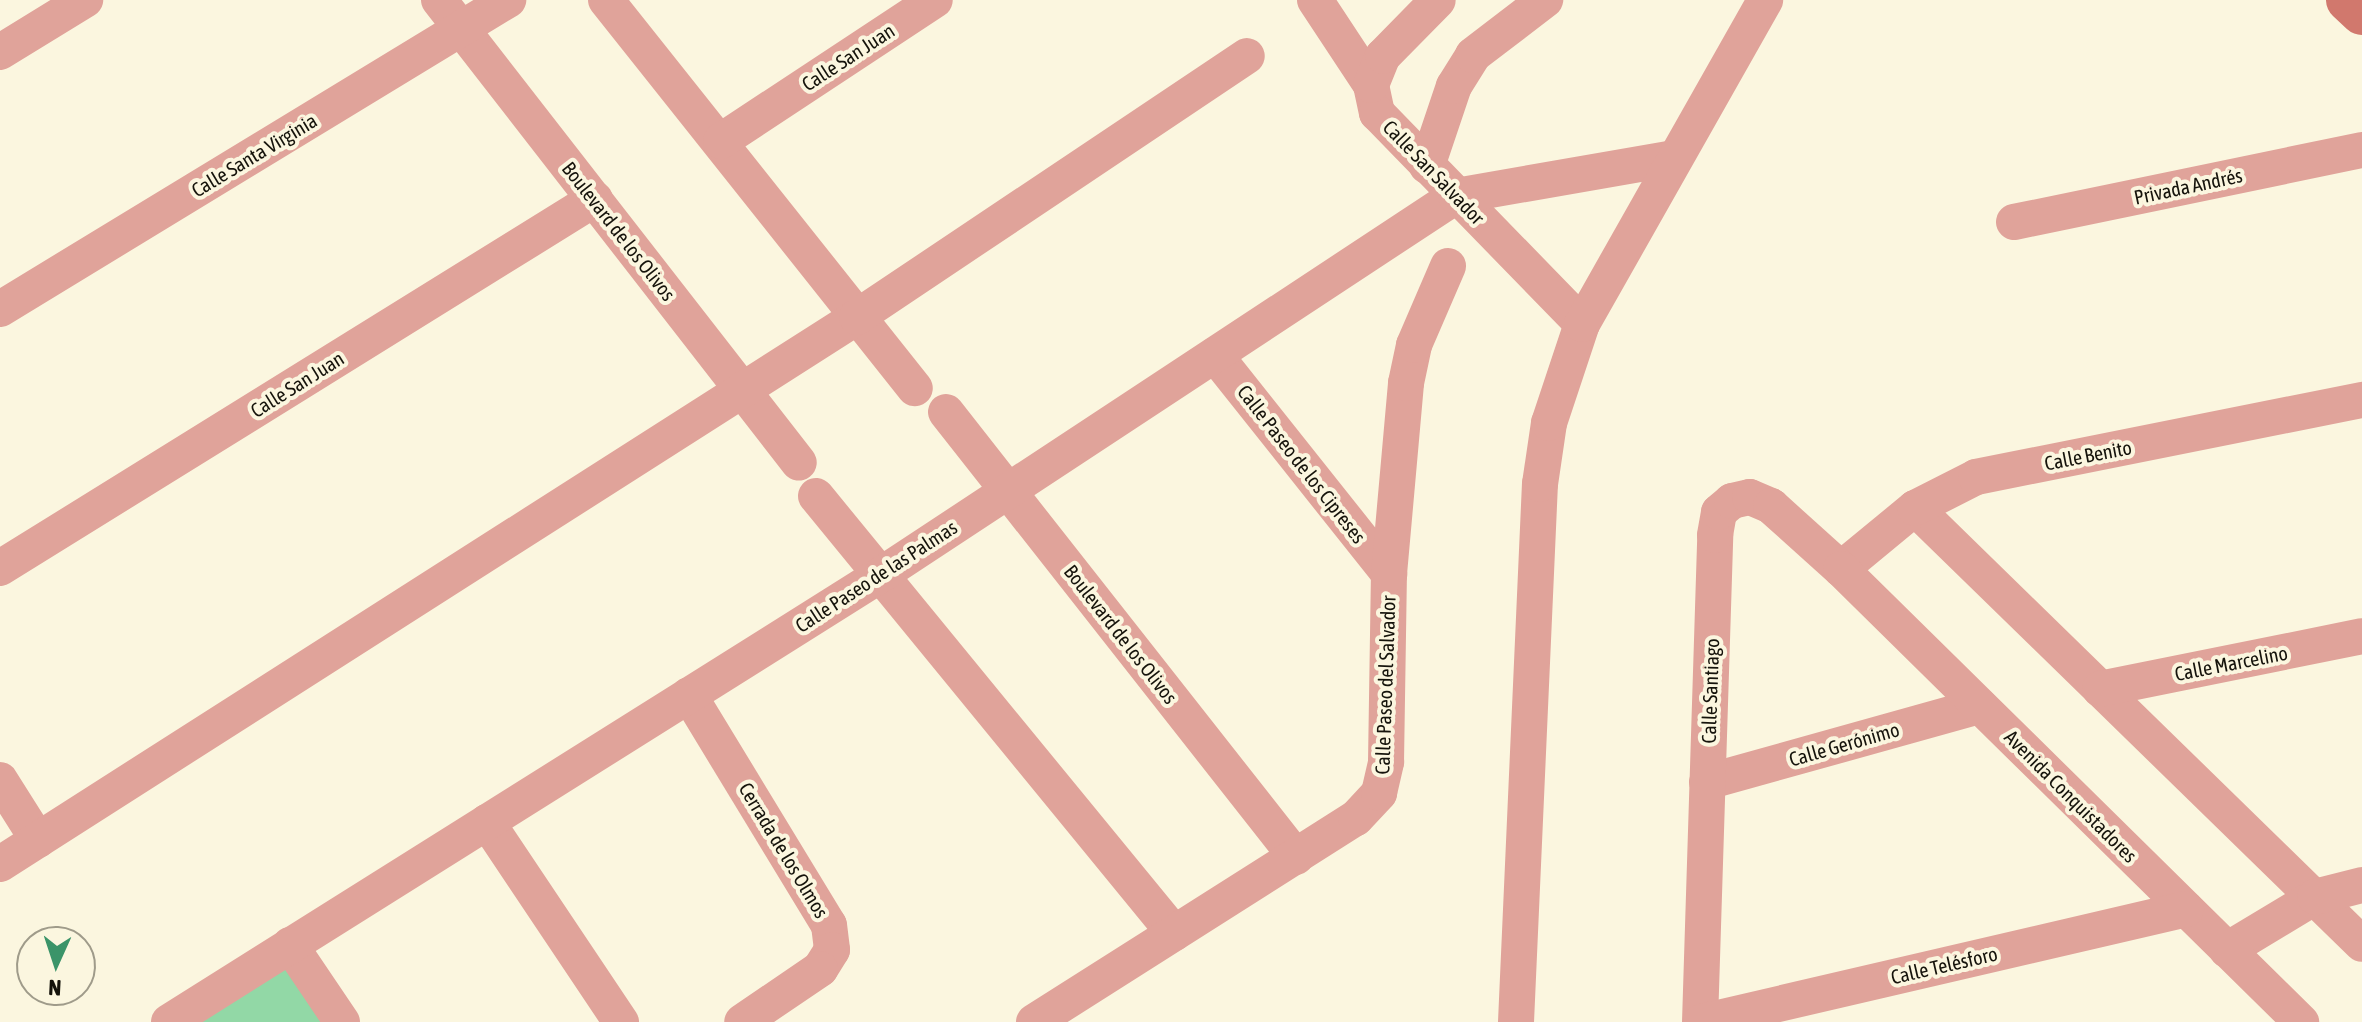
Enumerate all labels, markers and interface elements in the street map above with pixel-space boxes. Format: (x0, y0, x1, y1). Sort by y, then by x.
street label: Calle San Juan (797, 18, 899, 96)
street label: Calle Santa Virginia (187, 108, 321, 202)
street label: Calle San Salvador (1378, 115, 1490, 229)
street label: Boulevard de los Olivos (557, 157, 681, 305)
street label: Privada Andrés (2132, 163, 2244, 209)
street label: Calle San Juan (246, 346, 348, 422)
street label: Calle Paseo de los Cipreses (1233, 380, 1371, 548)
street label: Calle Benito (2042, 435, 2134, 475)
street label: Calle Paseo de las Palmas (791, 515, 961, 637)
street label: Boulevard de los Olivos (1059, 560, 1183, 708)
street label: Calle Paseo del Salvador (1370, 595, 1400, 775)
street label: Calle Santiago (1696, 638, 1724, 744)
street label: Calle Marcelino (2172, 640, 2290, 686)
street label: Calle Gerónimo (1786, 717, 1902, 771)
street label: Avenida Conquistadores (2000, 725, 2142, 867)
street label: Cerrada de los Olmos (734, 778, 834, 922)
north arrow (16, 926, 96, 1006)
street label: Calle Telésforo (1888, 941, 2000, 989)
text: N (48, 975, 62, 1001)

